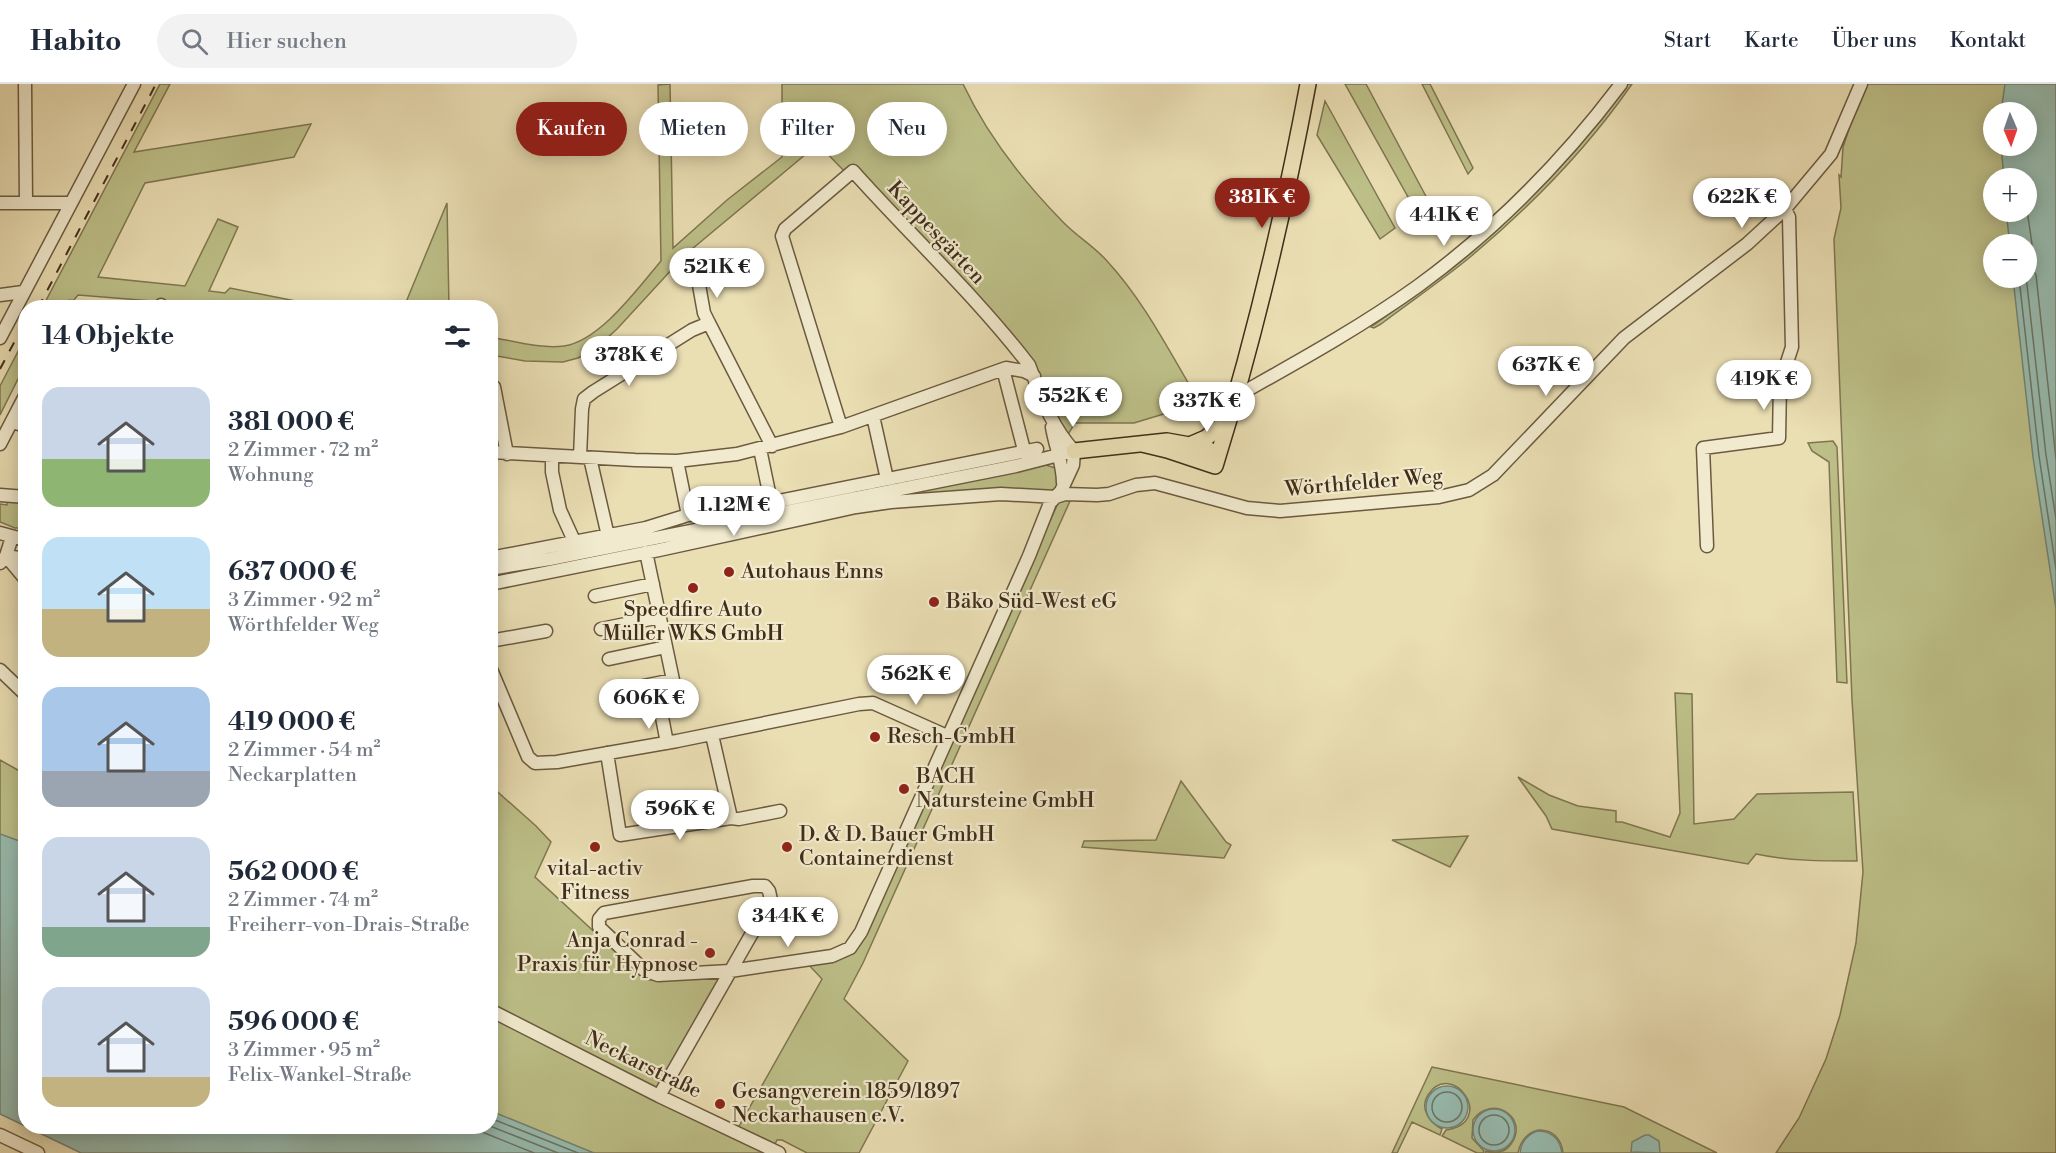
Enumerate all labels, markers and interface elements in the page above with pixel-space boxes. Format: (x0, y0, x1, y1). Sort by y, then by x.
search box (157, 14, 577, 68)
text: Habito (30, 24, 121, 59)
icon: search (178, 25, 211, 58)
text: Hier suchen (226, 28, 347, 55)
text: Start (1664, 28, 1711, 54)
text: Karte (1744, 28, 1799, 54)
text: Über uns (1832, 28, 1917, 54)
text: Kontakt (1950, 28, 2026, 54)
chip: Kaufen (516, 102, 627, 156)
chip: Mieten (639, 102, 748, 156)
chip: Filter (760, 102, 855, 156)
chip: Neu (867, 102, 947, 156)
north arrow (1983, 102, 2037, 156)
map controls (1983, 102, 2037, 288)
button: + (1983, 168, 2037, 222)
street label: Kappesgärten (881, 176, 991, 291)
pin: 381K € (1213, 178, 1311, 229)
pin: 622K € (1693, 178, 1791, 229)
text: 381K € (1229, 185, 1295, 210)
text: 622K € (1707, 185, 1777, 210)
pin: 441K € (1395, 196, 1493, 247)
text: 441K € (1410, 203, 1478, 228)
button: − (1983, 234, 2037, 288)
pin: 521K € (668, 248, 766, 299)
text: 521K € (683, 255, 751, 280)
text: 14 Objekte (42, 320, 174, 352)
icon: filters (441, 320, 474, 353)
pin: 378K € (580, 336, 678, 387)
text: 378K € (595, 343, 663, 368)
pin: 637K € (1497, 346, 1595, 397)
text: 637K € (1512, 353, 1580, 378)
pin: 419K € (1715, 360, 1813, 411)
text: 419K € (1730, 367, 1798, 392)
pin: 552K € (1024, 377, 1122, 428)
pin: 337K € (1158, 382, 1256, 433)
text: 552K € (1038, 384, 1108, 409)
text: 337K € (1173, 389, 1241, 414)
text: 381 000 € (228, 406, 354, 438)
icon: home (90, 411, 162, 483)
text: 2 Zimmer · 72 m² (228, 438, 378, 463)
text: Wohnung (228, 463, 314, 488)
street label: Wörthfelder Weg (1283, 463, 1444, 503)
pin: 1.12M € (679, 486, 789, 537)
text: 1.12M € (698, 493, 770, 518)
text: 637 000 € (228, 556, 357, 588)
place label: Autohaus Enns (740, 559, 884, 585)
icon: home (90, 561, 162, 633)
marker: Autohaus Enns (722, 565, 736, 579)
marker: Speedfire Auto Müller WKS GmbH (686, 581, 700, 595)
text: 3 Zimmer · 92 m² (228, 588, 380, 613)
place label: Bäko Süd-West eG (945, 589, 1118, 615)
marker: Bäko Süd-West eG (927, 595, 941, 609)
place label: Speedfire Auto Müller WKS GmbH (602, 597, 784, 647)
text: Wörthfelder Weg (228, 613, 379, 638)
pin: 562K € (867, 655, 965, 706)
text: 562K € (881, 662, 951, 687)
pin: 606K € (600, 679, 698, 730)
text: 606K € (613, 686, 685, 711)
text: 419 000 € (228, 706, 356, 738)
icon: home (90, 711, 162, 783)
place label: Resch-GmbH (887, 724, 1016, 750)
marker: Resch-GmbH (868, 730, 882, 744)
text: 2 Zimmer · 54 m² (228, 738, 380, 763)
text: Neckarplatten (228, 763, 357, 788)
place label: BACH Natursteine GmbH (915, 764, 1095, 814)
marker: BACH Natursteine GmbH (897, 782, 911, 796)
pin: 596K € (631, 790, 729, 841)
text: 596K € (645, 797, 715, 822)
place label: D. & D. Bauer GmbH Containerdienst (799, 822, 995, 872)
marker: vital-activ Fitness (588, 840, 602, 854)
marker: D. & D. Bauer GmbH Containerdienst (780, 840, 794, 854)
text: 562 000 € (228, 856, 359, 888)
place label: vital-activ Fitness (546, 856, 644, 906)
icon: home (90, 861, 162, 933)
text: 2 Zimmer · 74 m² (228, 888, 378, 913)
pin: 344K € (739, 897, 837, 948)
text: 344K € (752, 904, 824, 929)
text: Freiherr-von-Drais-Straße (228, 913, 470, 938)
place label: Anja Conrad - Praxis für Hypnose (517, 928, 698, 978)
marker: Anja Conrad - Praxis für Hypnose (703, 946, 717, 960)
text: 596 000 € (228, 1006, 359, 1038)
icon: home (90, 1011, 162, 1083)
street label: Neckarstraße (580, 1026, 706, 1104)
text: 3 Zimmer · 95 m² (228, 1038, 380, 1063)
text: Felix-Wankel-Straße (228, 1063, 412, 1088)
place label: Gesangverein 1859/1897 Neckarhausen e.V. (732, 1079, 960, 1129)
marker: Gesangverein 1859/1897 Neckarhausen e.V. (713, 1097, 727, 1111)

